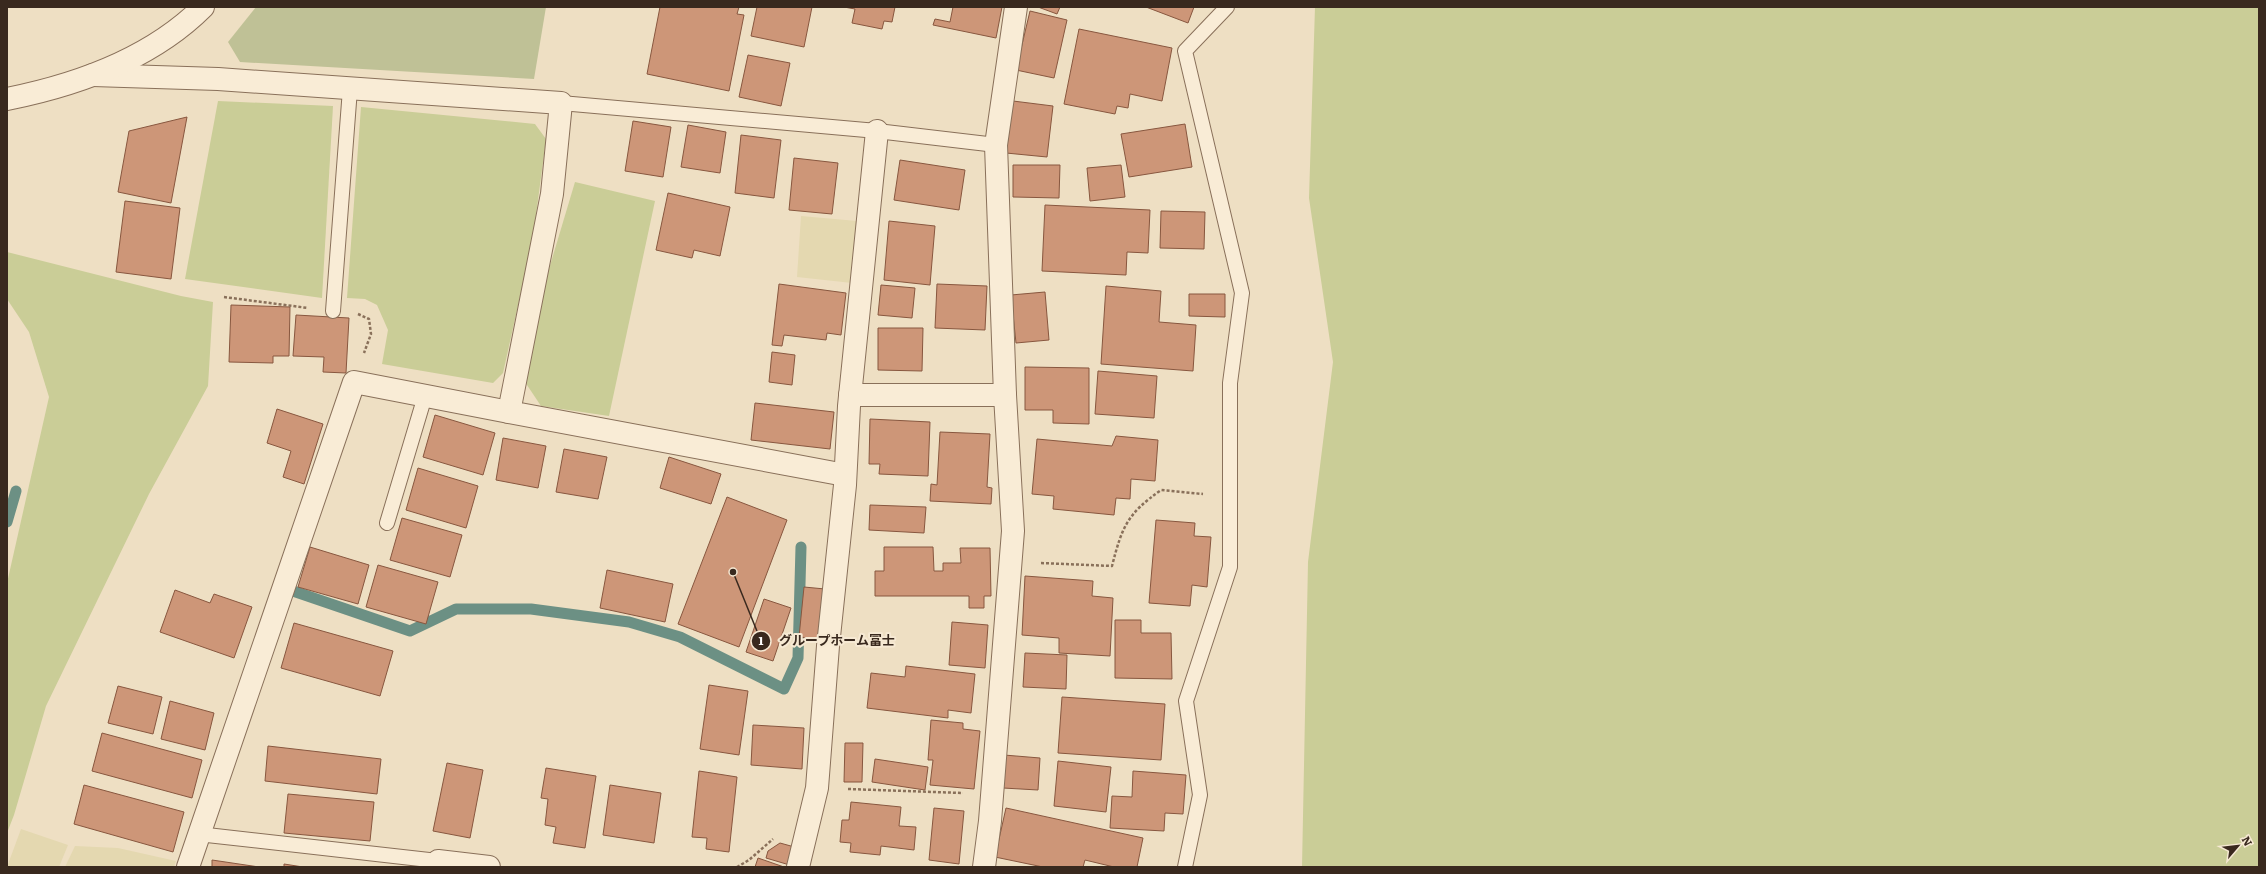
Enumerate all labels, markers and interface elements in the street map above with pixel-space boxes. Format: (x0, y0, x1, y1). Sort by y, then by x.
callout: グループホーム冨士 (751, 628, 904, 653)
text: グループホーム冨士 (779, 630, 895, 649)
text: 1 (759, 631, 764, 649)
north arrow (2218, 826, 2258, 866)
text: N (2238, 833, 2257, 849)

